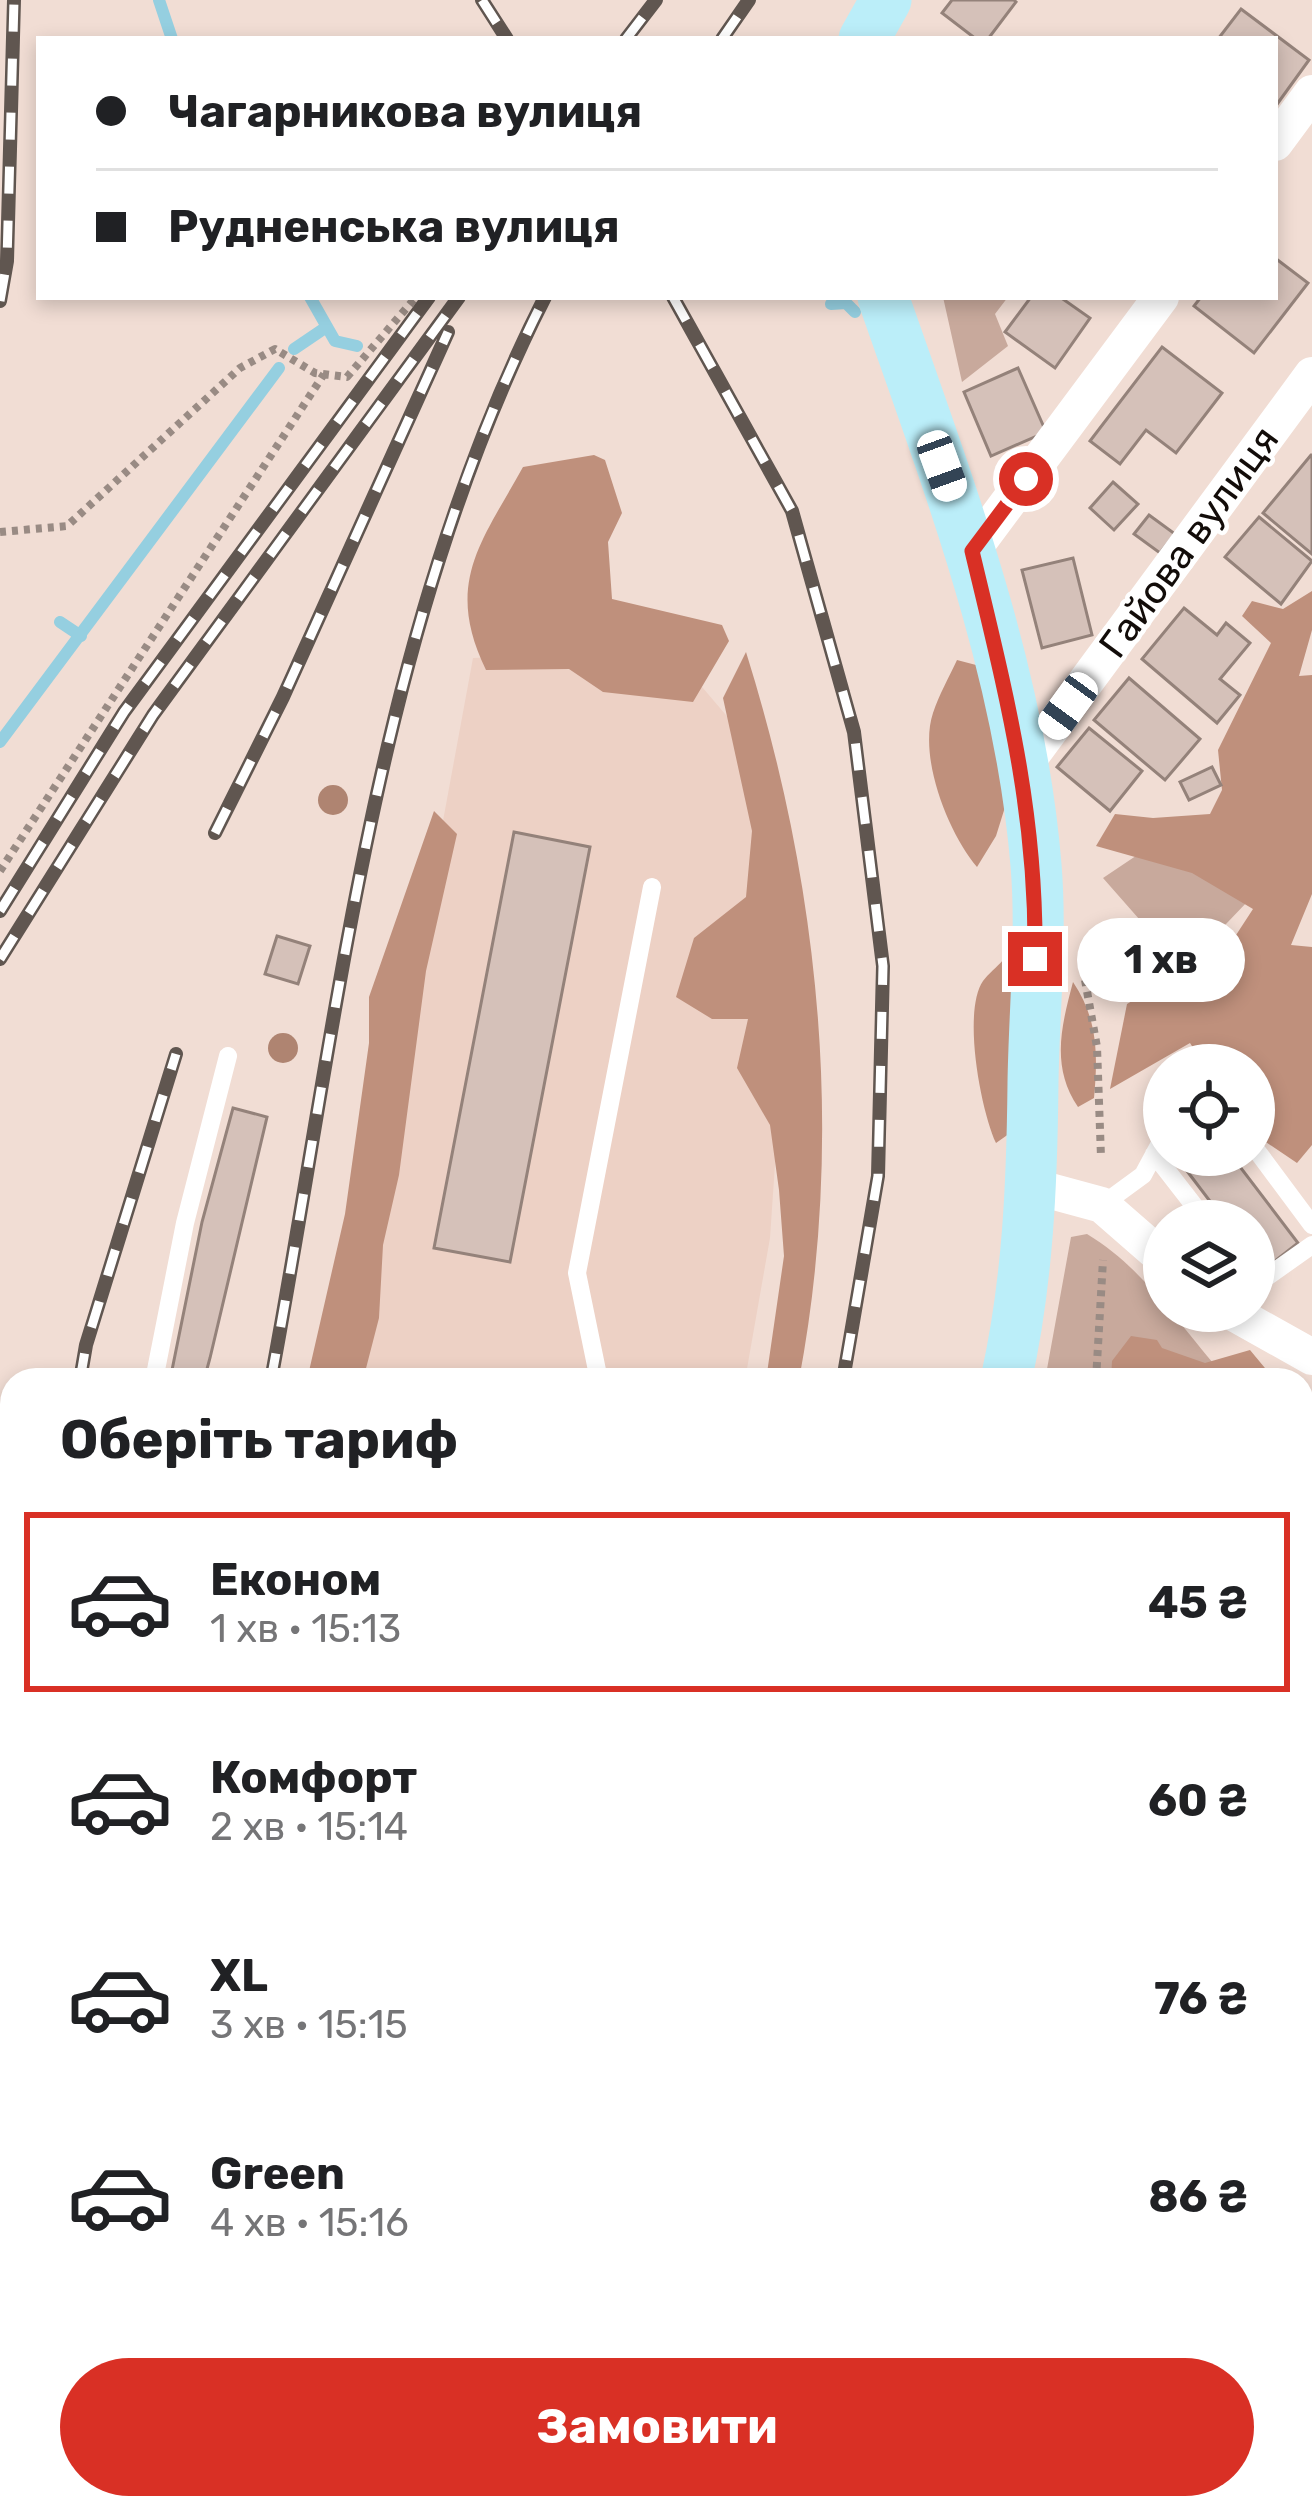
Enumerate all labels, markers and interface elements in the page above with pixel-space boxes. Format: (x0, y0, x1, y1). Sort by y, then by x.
text: Чагарникова вулиця (168, 85, 642, 138)
text: Рудненська вулиця (168, 200, 620, 253)
street label: Гайова вулиця (1090, 417, 1288, 667)
car (913, 426, 971, 506)
route start (999, 452, 1053, 506)
car (1032, 666, 1104, 746)
callout: 1 хв (1077, 917, 1245, 1001)
route end (1008, 932, 1062, 986)
text: 1 хв (1124, 937, 1198, 983)
map controls (1143, 1044, 1275, 1332)
button: locate (1143, 1044, 1275, 1176)
button: layers (1143, 1200, 1275, 1332)
text: Оберіть тариф (60, 1408, 458, 1472)
icon: car (66, 1548, 174, 1656)
text: Економ (210, 1553, 381, 1606)
text: 45 ₴ (1148, 1576, 1248, 1629)
text: 1 хв · 15:13 (210, 1606, 401, 1652)
icon: car (66, 1746, 174, 1854)
text: Комфорт (210, 1751, 417, 1804)
text: 60 ₴ (1148, 1774, 1248, 1827)
text: 2 хв · 15:14 (210, 1804, 408, 1850)
icon: car (66, 1944, 174, 2052)
text: XL (210, 1949, 268, 2002)
text: 76 ₴ (1154, 1972, 1248, 2025)
text: 3 хв · 15:15 (210, 2002, 408, 2048)
icon: car (66, 2142, 174, 2250)
text: Green (210, 2147, 345, 2200)
text: 86 ₴ (1148, 2170, 1248, 2223)
text: 4 хв · 15:16 (210, 2200, 409, 2246)
button: Замовити (60, 2358, 1254, 2496)

